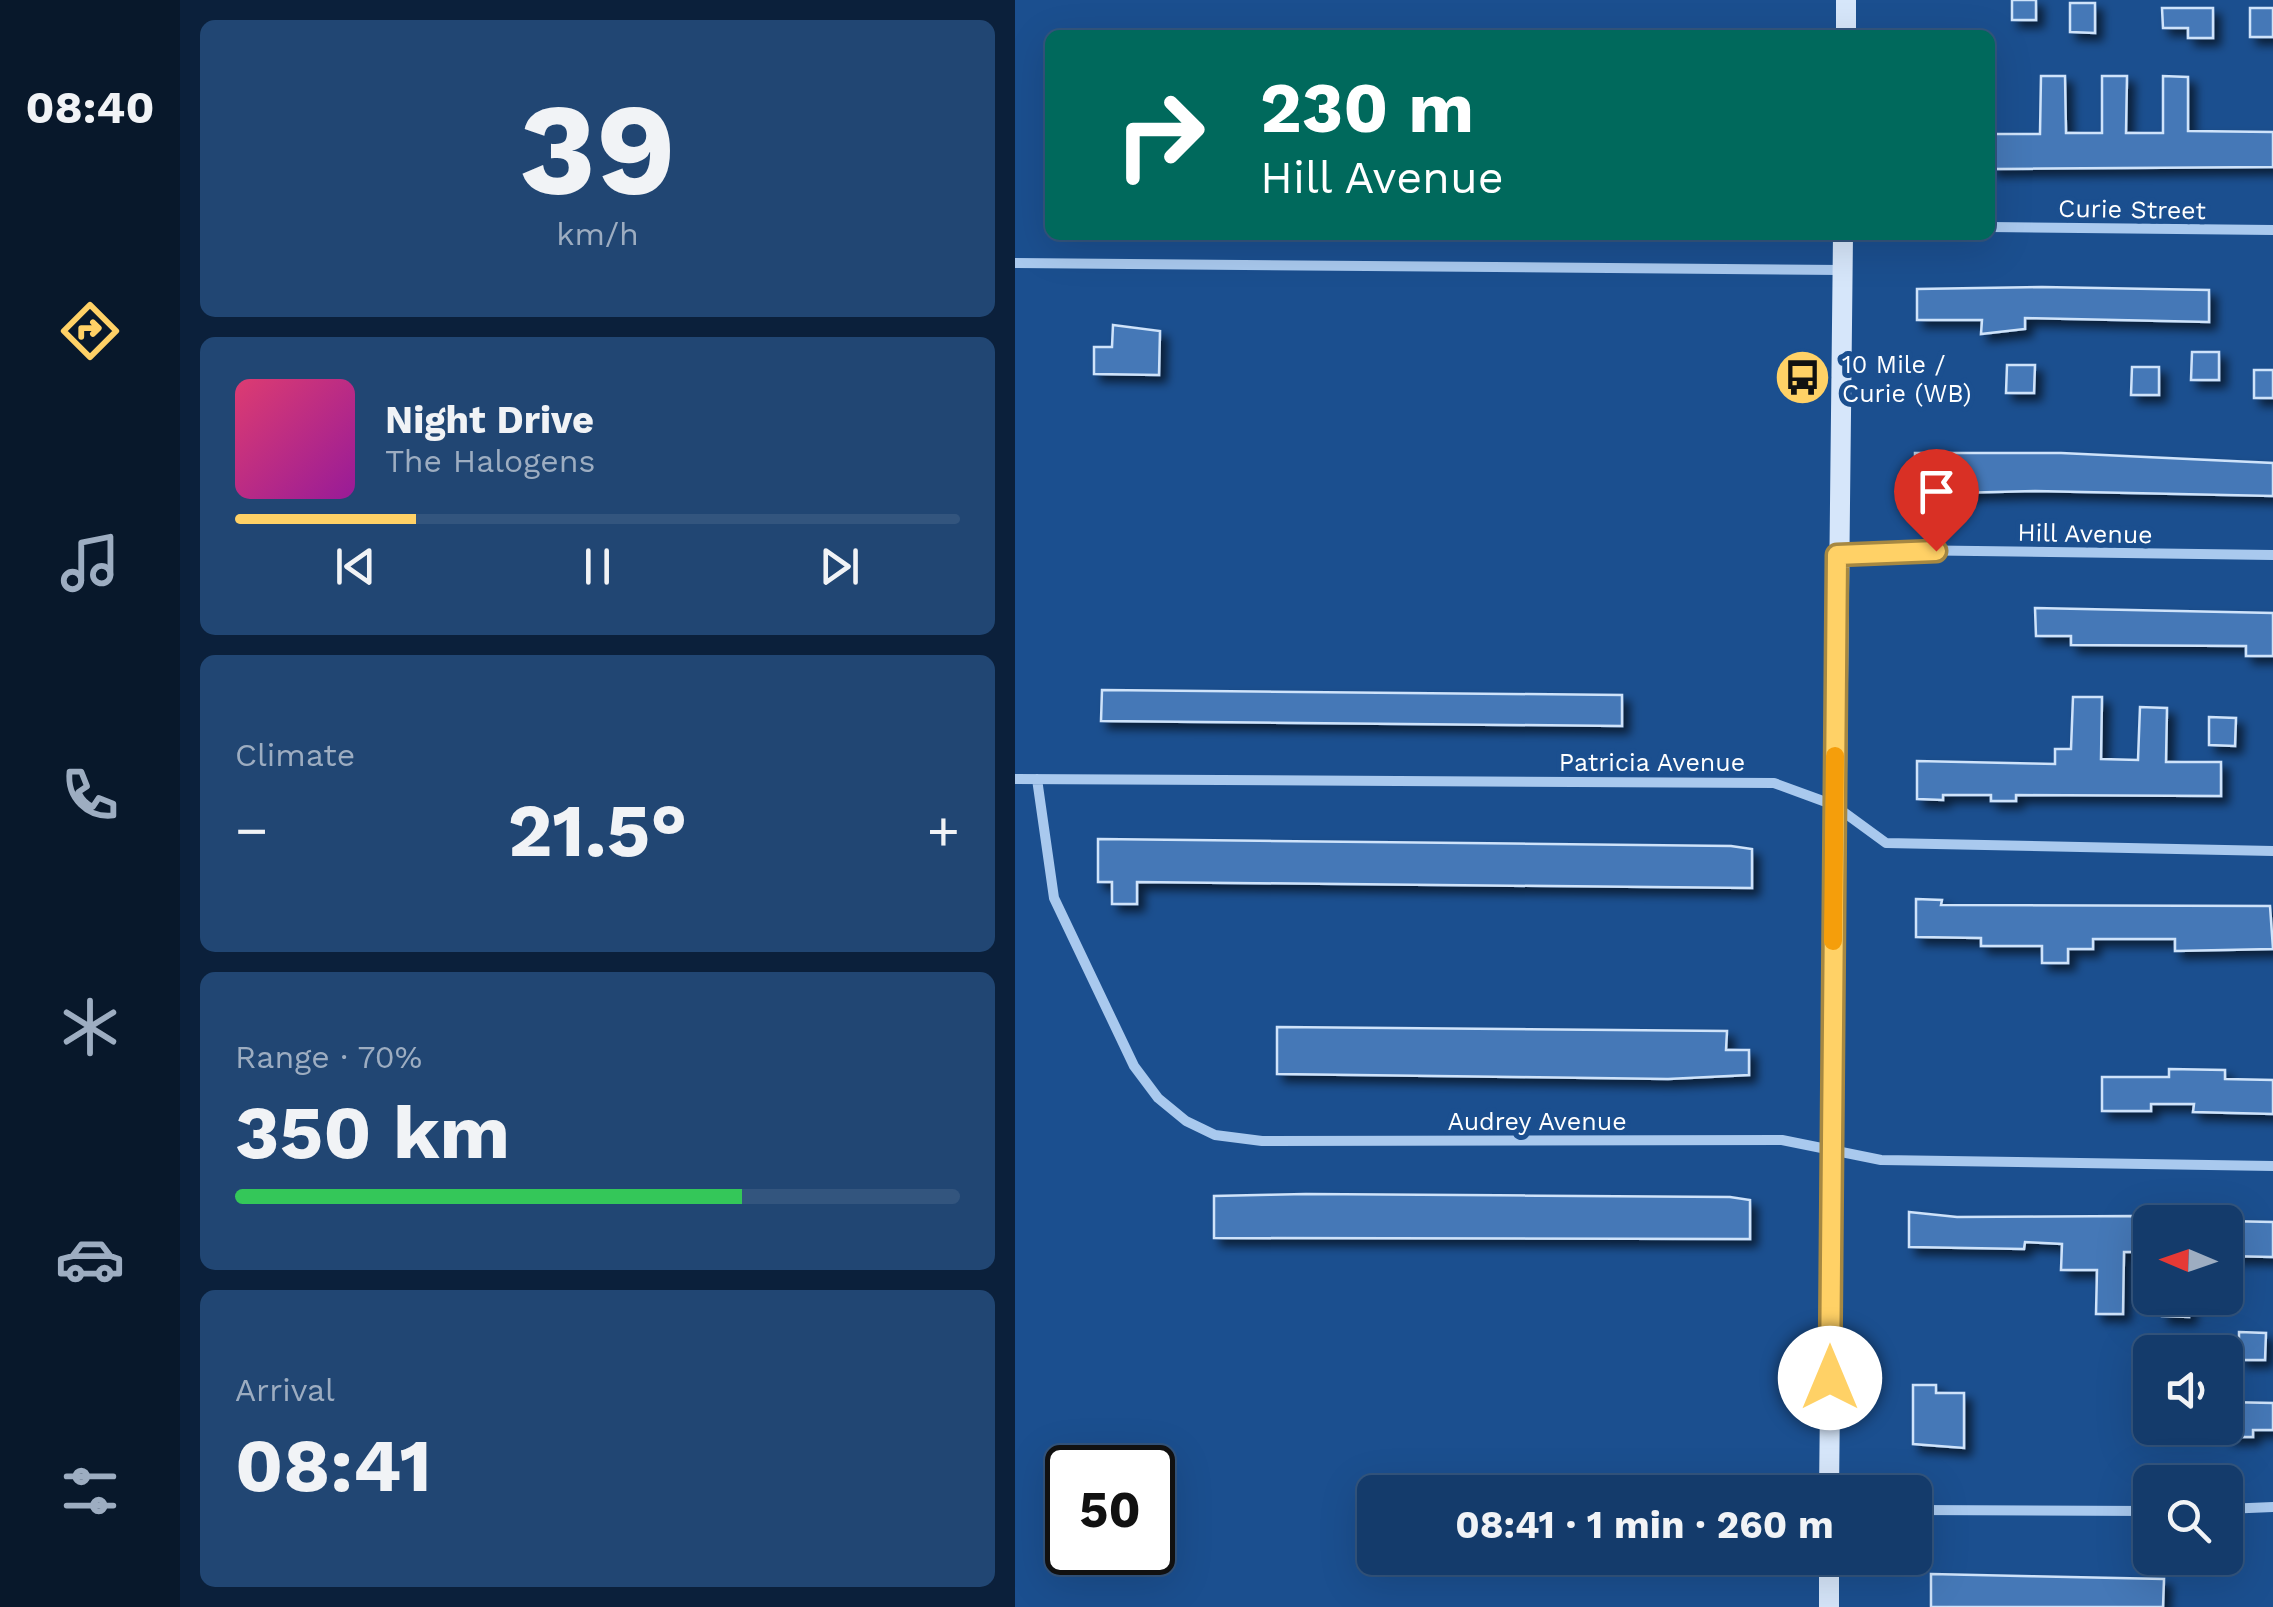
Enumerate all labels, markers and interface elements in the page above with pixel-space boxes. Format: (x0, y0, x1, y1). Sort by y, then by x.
text: 230 m (1260, 67, 1474, 149)
icon: right (1095, 70, 1225, 200)
text: 39 (519, 73, 676, 226)
text: 08:40 (26, 81, 154, 134)
text: Hill Avenue (1260, 151, 1504, 204)
street label: Curie Street (2058, 194, 2207, 225)
text: km/h (556, 215, 639, 253)
icon: directions (55, 296, 125, 366)
bus stop icon: 10 Mile / Curie (WB) (1773, 348, 1833, 408)
place label: 10 Mile / Curie (WB) (1842, 350, 1971, 408)
text: Night Drive (385, 398, 594, 442)
text: The Halogens (385, 442, 595, 480)
pin (1894, 449, 1979, 552)
icon: arrive (1909, 464, 1964, 519)
street label: Hill Avenue (2017, 518, 2153, 549)
icon: music (55, 528, 125, 598)
icon: previous (328, 539, 383, 594)
icon: pause (570, 539, 625, 594)
icon: next (812, 539, 867, 594)
text: Climate (235, 736, 355, 774)
street label: Patricia Avenue (1559, 748, 1745, 777)
icon: phone (55, 760, 125, 830)
text: 21.5° (508, 786, 687, 874)
text: − (235, 798, 268, 862)
text: + (927, 798, 960, 862)
icon: climate (55, 992, 125, 1062)
text: Range · 70% (235, 1038, 422, 1076)
text: 350 km (235, 1088, 510, 1176)
street label: Audrey Avenue (1447, 1107, 1627, 1136)
north arrow (2133, 1205, 2243, 1315)
map controls (2133, 1205, 2243, 1575)
icon: car (55, 1224, 125, 1294)
position arrow (1778, 1326, 1882, 1430)
button: sound (2133, 1335, 2243, 1445)
text: Arrival (235, 1371, 335, 1409)
text: 08:41 (235, 1421, 432, 1509)
speed limit sign: 50 (1045, 1445, 1175, 1575)
icon: filters (55, 1456, 125, 1526)
button: search (2133, 1465, 2243, 1575)
text: 08:41 · 1 min · 260 m (1455, 1503, 1834, 1547)

